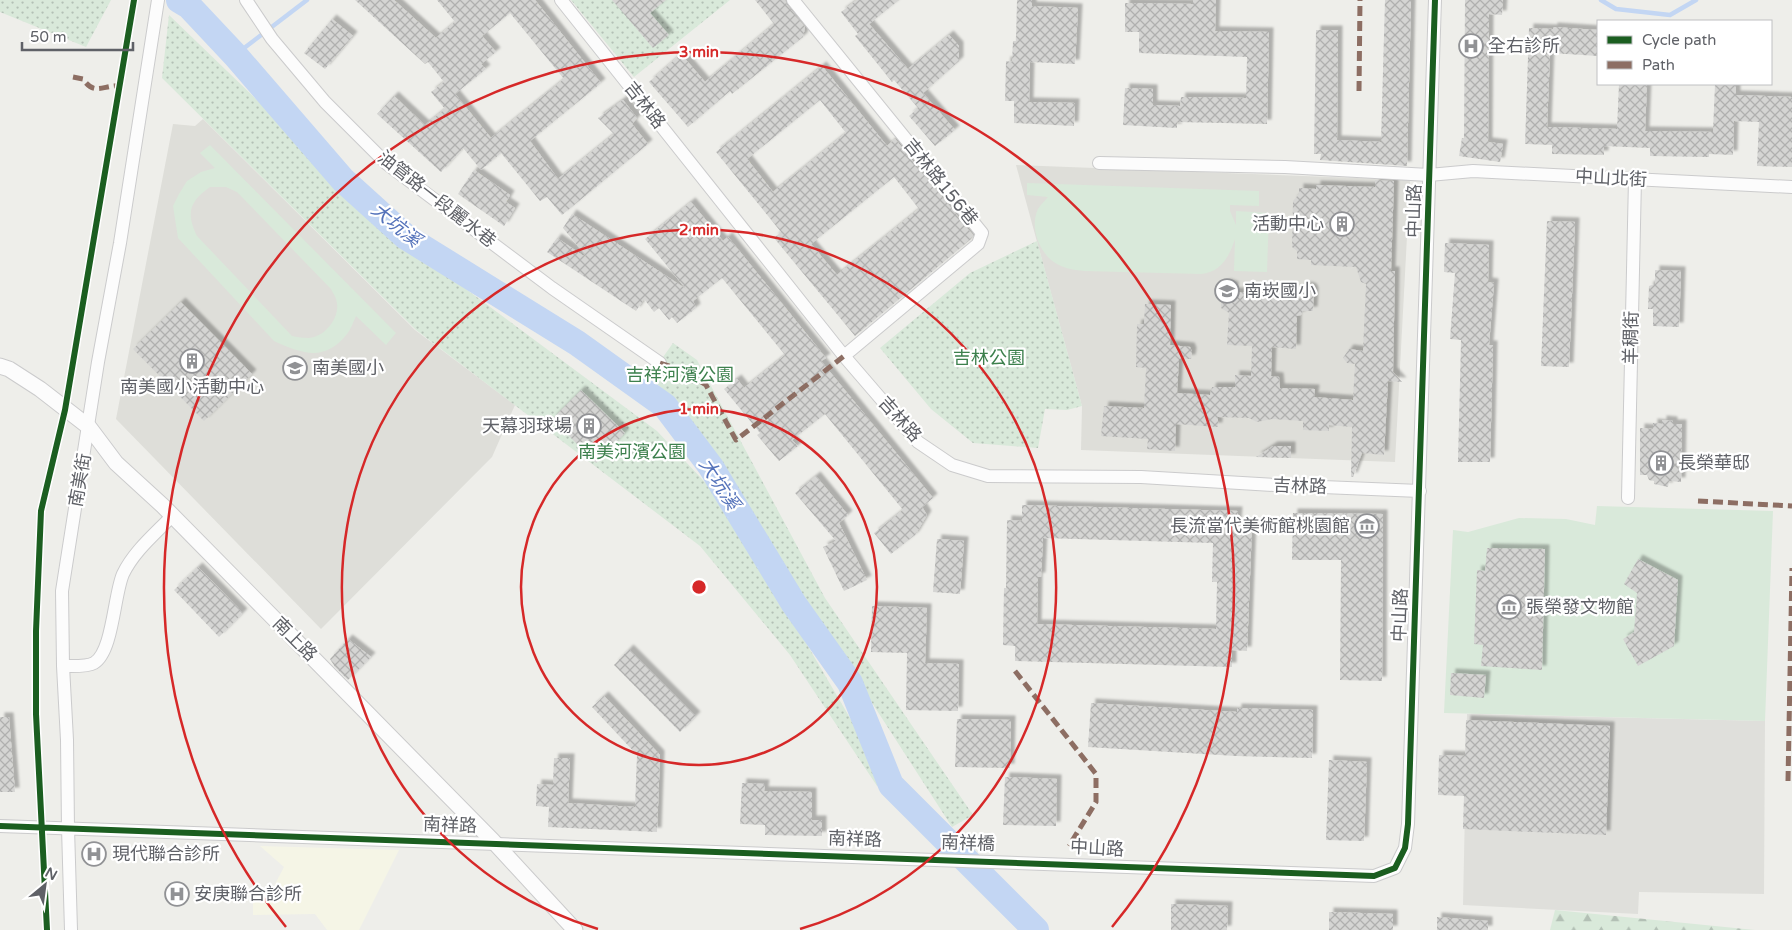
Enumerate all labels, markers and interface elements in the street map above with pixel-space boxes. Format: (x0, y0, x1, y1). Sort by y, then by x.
scale bar (22, 20, 134, 52)
legend (1597, 20, 1772, 85)
text: 50 m (30, 28, 67, 46)
text: Cycle path (1642, 31, 1716, 49)
hospital icon: 全右診所 (1458, 33, 1484, 59)
place label: 全右診所 (1488, 35, 1560, 57)
text: 3 min (679, 43, 719, 61)
text: Path (1642, 56, 1675, 74)
street label: 吉林路 (620, 77, 670, 133)
street label: 吉林路156巷 (899, 134, 983, 230)
street label: 油管路一段麗水巷 (373, 146, 501, 252)
street label: 中山北街 (1574, 165, 1648, 191)
street label: 中山路 (1403, 184, 1425, 238)
water label: 大坑溪 (367, 199, 427, 253)
building icon: 活動中心 (1329, 211, 1355, 237)
place label: 活動中心 (1252, 213, 1324, 235)
text: 2 min (679, 221, 719, 239)
school or university icon: 南崁國小 (1214, 278, 1240, 304)
place label: 南崁國小 (1244, 280, 1316, 302)
street label: 羊稠街 (1620, 311, 1642, 365)
park label: 吉林公園 (953, 347, 1025, 369)
building icon: 南美國小活動中心 (179, 348, 205, 374)
school or university icon: 南美國小 (282, 355, 308, 381)
place label: 南美國小 (312, 357, 384, 379)
park label: 吉祥河濱公園 (626, 364, 734, 386)
place label: 南美國小活動中心 (120, 376, 264, 398)
street label: 吉林路 (874, 392, 926, 446)
text: 1 min (679, 400, 719, 418)
building icon: 天幕羽球場 (576, 413, 602, 439)
place label: 天幕羽球場 (482, 415, 572, 437)
park label: 南美河濱公園 (578, 441, 686, 463)
building icon: 長榮華邸 (1648, 450, 1674, 476)
street label: 南美街 (64, 452, 96, 508)
place label: 長榮華邸 (1678, 452, 1750, 474)
water label: 大坑溪 (694, 454, 745, 516)
street label: 吉林路 (1273, 474, 1327, 498)
museum icon: 長流當代美術館桃園館 (1354, 513, 1380, 539)
place label: 長流當代美術館桃園館 (1170, 515, 1350, 537)
centre of rings (690, 578, 708, 596)
street label: 中山路 (1388, 588, 1412, 642)
museum icon: 張榮發文物館 (1496, 594, 1522, 620)
place label: 張榮發文物館 (1526, 596, 1634, 618)
street label: 南上路 (268, 612, 322, 666)
street label: 南祥路 (423, 813, 477, 837)
street label: 南祥路 (828, 827, 882, 851)
street label: 南祥橋 (941, 831, 995, 855)
street label: 中山路 (1069, 836, 1125, 860)
hospital icon: 現代聯合診所 (81, 841, 107, 867)
place label: 現代聯合診所 (112, 843, 220, 865)
north arrow (20, 860, 70, 910)
text: N (42, 864, 60, 884)
hospital icon: 安庚聯合診所 (164, 881, 190, 907)
place label: 安庚聯合診所 (194, 883, 302, 905)

